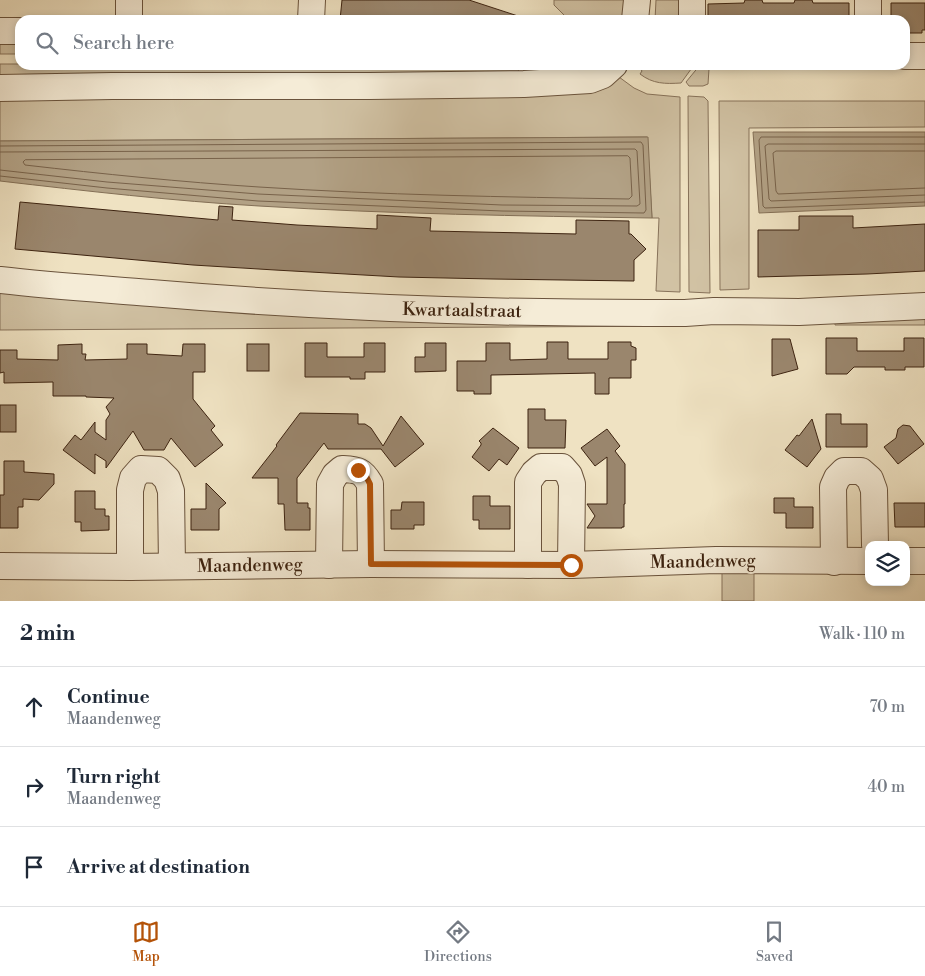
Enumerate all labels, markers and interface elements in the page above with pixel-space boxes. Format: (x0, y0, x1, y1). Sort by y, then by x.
search box (15, 15, 910, 70)
icon: search (33, 29, 61, 57)
text: Search here (73, 31, 174, 55)
street label: Kwartaalstraat (402, 298, 523, 323)
route end (347, 459, 370, 482)
map controls (865, 541, 910, 586)
button: layers (865, 541, 910, 586)
street label: Maandenweg (650, 549, 757, 574)
street label: Maandenweg (197, 553, 304, 578)
route start (560, 554, 583, 577)
text: 2 min (20, 621, 75, 647)
text: Walk · 110 m (819, 624, 905, 644)
text: Continue (67, 685, 150, 709)
icon: ahead (20, 693, 48, 721)
text: 70 m (869, 697, 905, 717)
text: Maandenweg (67, 709, 161, 729)
text: Turn right (67, 765, 160, 789)
icon: right (20, 773, 48, 801)
text: 40 m (868, 777, 905, 797)
text: Maandenweg (67, 789, 161, 809)
icon: arrive (20, 853, 48, 881)
text: Arrive at destination (67, 855, 250, 879)
tab: Map (132, 918, 160, 966)
tab: Directions (424, 918, 492, 966)
tab: Saved (756, 918, 793, 966)

